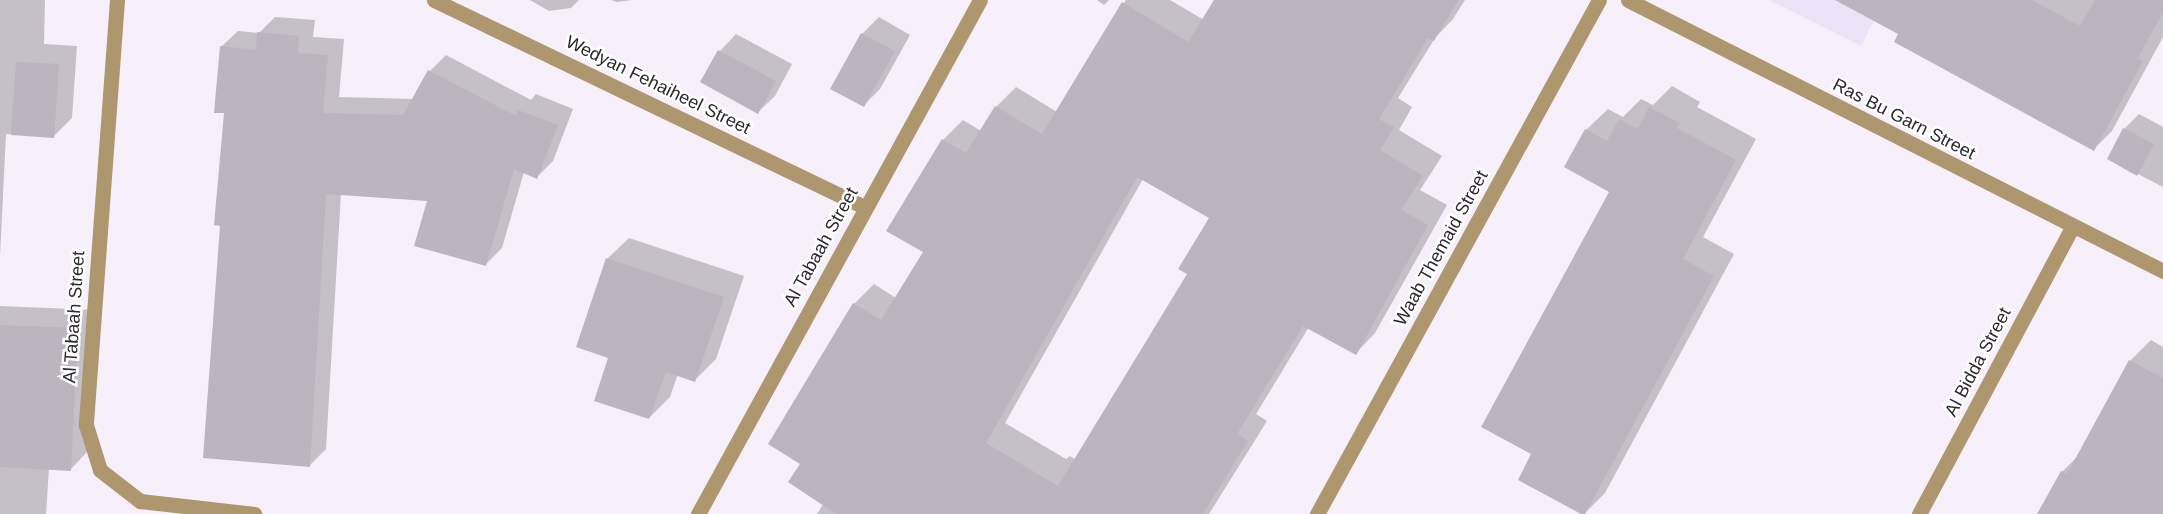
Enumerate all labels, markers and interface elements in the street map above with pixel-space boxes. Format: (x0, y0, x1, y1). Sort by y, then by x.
street label: Wedyan Fehaiheel Street (562, 31, 754, 139)
street label: Ras Bu Garn Street (1829, 74, 1979, 164)
street label: Waab Themaid Street (1389, 166, 1493, 330)
street label: Al Tabaah Street (779, 184, 863, 310)
street label: Al Tabaah Street (59, 250, 89, 384)
street label: Al Bidda Street (1940, 304, 2016, 420)

